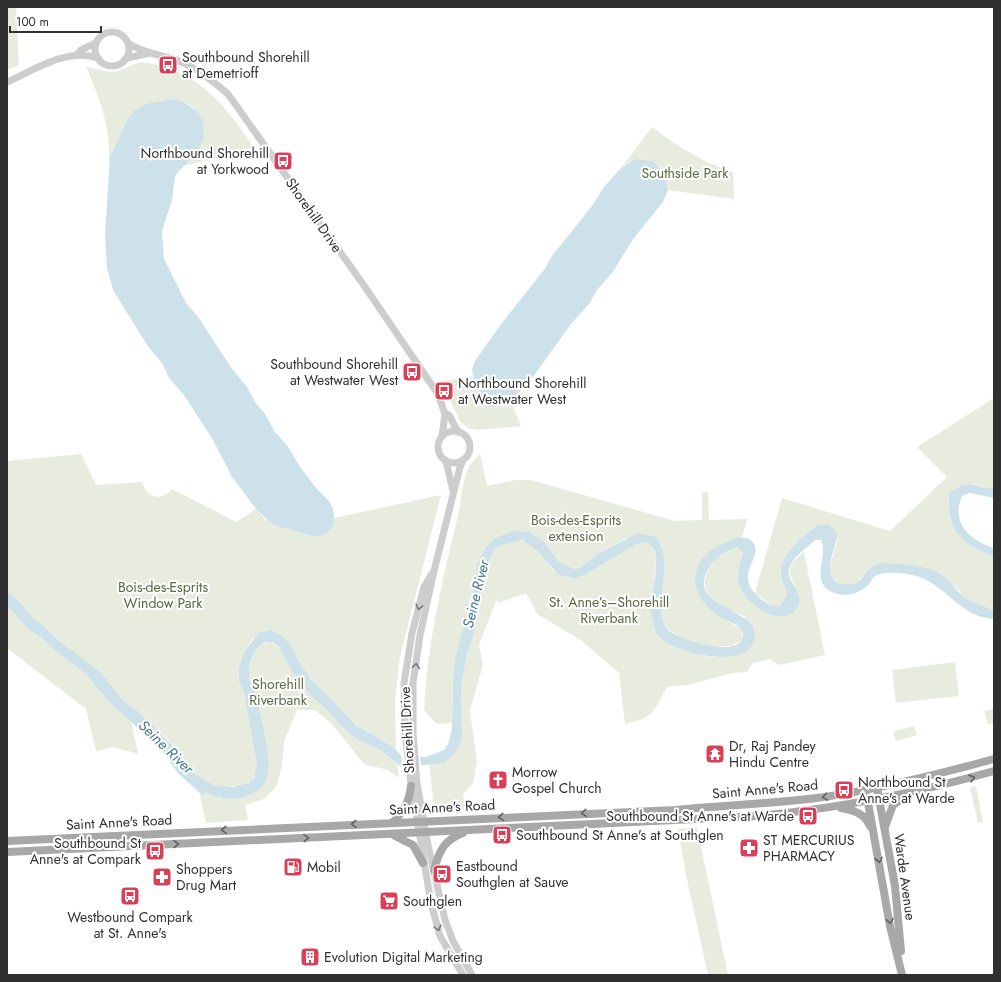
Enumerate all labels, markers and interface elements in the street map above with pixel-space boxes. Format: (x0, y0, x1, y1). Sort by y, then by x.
scale bar (10, 8, 101, 34)
text: 100 m (16, 13, 49, 31)
place label: Southbound Shorehill at Demetrioff (182, 47, 310, 83)
bus stop icon: Southbound Shorehill at Demetrioff (157, 54, 179, 76)
place label: Northbound Shorehill at Yorkwood (141, 143, 269, 179)
bus stop icon: Northbound Shorehill at Yorkwood (272, 150, 294, 172)
park label: Southside Park (642, 163, 729, 183)
street label: Shorehill Drive (281, 174, 347, 256)
place label: Southbound Shorehill at Westwater West (270, 354, 399, 390)
bus stop icon: Southbound Shorehill at Westwater West (401, 361, 423, 383)
place label: Northbound Shorehill at Westwater West (458, 373, 586, 409)
bus stop icon: Northbound Shorehill at Westwater West (433, 380, 455, 402)
park label: Bois-des-Esprits extension (531, 510, 621, 546)
water label: Seine River (457, 557, 495, 630)
park label: Bois-des-Esprits Window Park (118, 577, 208, 613)
park label: St. Anne’s–Shorehill Riverbank (549, 592, 669, 628)
one-way arrow (415, 604, 423, 610)
one-way arrow (411, 663, 420, 669)
park label: Shorehill Riverbank (249, 674, 308, 710)
street label: Shorehill Drive (395, 686, 419, 774)
water label: Seine River (133, 715, 199, 780)
place label: Dr, Raj Pandey Hindu Centre (729, 736, 817, 772)
temple icon: Dr, Raj Pandey Hindu Centre (704, 743, 726, 765)
place label: Morrow Gospel Church (512, 762, 602, 798)
church icon: Morrow Gospel Church (487, 769, 509, 791)
place label: Northbound St Anne's at Warde (858, 772, 955, 808)
street label: Saint Anne's Road (711, 774, 819, 804)
one-way arrow (968, 774, 975, 783)
bus stop icon: Northbound St Anne's at Warde (833, 779, 855, 801)
one-way arrow (822, 792, 828, 801)
street label: Saint Anne's Road (388, 794, 496, 820)
bus stop icon: Southbound St Anne's at Warde (797, 805, 819, 827)
place label: Southbound St Anne's at Warde (606, 806, 794, 826)
street label: Saint Anne's Road (65, 809, 173, 835)
one-way arrow (581, 809, 587, 817)
one-way arrow (497, 813, 504, 822)
one-way arrow (351, 820, 357, 829)
bus stop icon: Southbound St Anne's at Southglen (491, 824, 513, 846)
place label: Southbound St Anne's at Southglen (516, 825, 724, 845)
one-way arrow (221, 826, 227, 835)
place label: ST MERCURIUS PHARMACY (763, 830, 855, 866)
place label: Southbound St Anne's at Compark (30, 833, 142, 869)
one-way arrow (303, 833, 309, 842)
street label: Warde Avenue (889, 833, 921, 921)
pharmacy icon: ST MERCURIUS PHARMACY (738, 837, 760, 859)
bus stop icon: Southbound St Anne's at Compark (144, 840, 166, 862)
one-way arrow (173, 840, 179, 848)
fuel station icon: Mobil (282, 856, 304, 878)
place label: Eastbound Southglen at Sauve (456, 856, 569, 892)
place label: Mobil (307, 857, 341, 877)
one-way arrow (874, 857, 882, 863)
place label: Shoppers Drug Mart (176, 859, 237, 895)
bus stop icon: Eastbound Southglen at Sauve (431, 863, 453, 885)
pharmacy icon: Shoppers Drug Mart (151, 866, 173, 888)
bus stop icon: Westbound Compark at St. Anne's (119, 885, 141, 907)
supermarket icon: Southglen (378, 890, 400, 912)
place label: Southglen (403, 891, 462, 911)
place label: Westbound Compark at St. Anne's (67, 907, 193, 943)
one-way arrow (885, 918, 893, 924)
one-way arrow (433, 924, 442, 931)
building icon: Evolution Digital Marketing (299, 946, 321, 968)
place label: Evolution Digital Marketing (324, 947, 483, 967)

